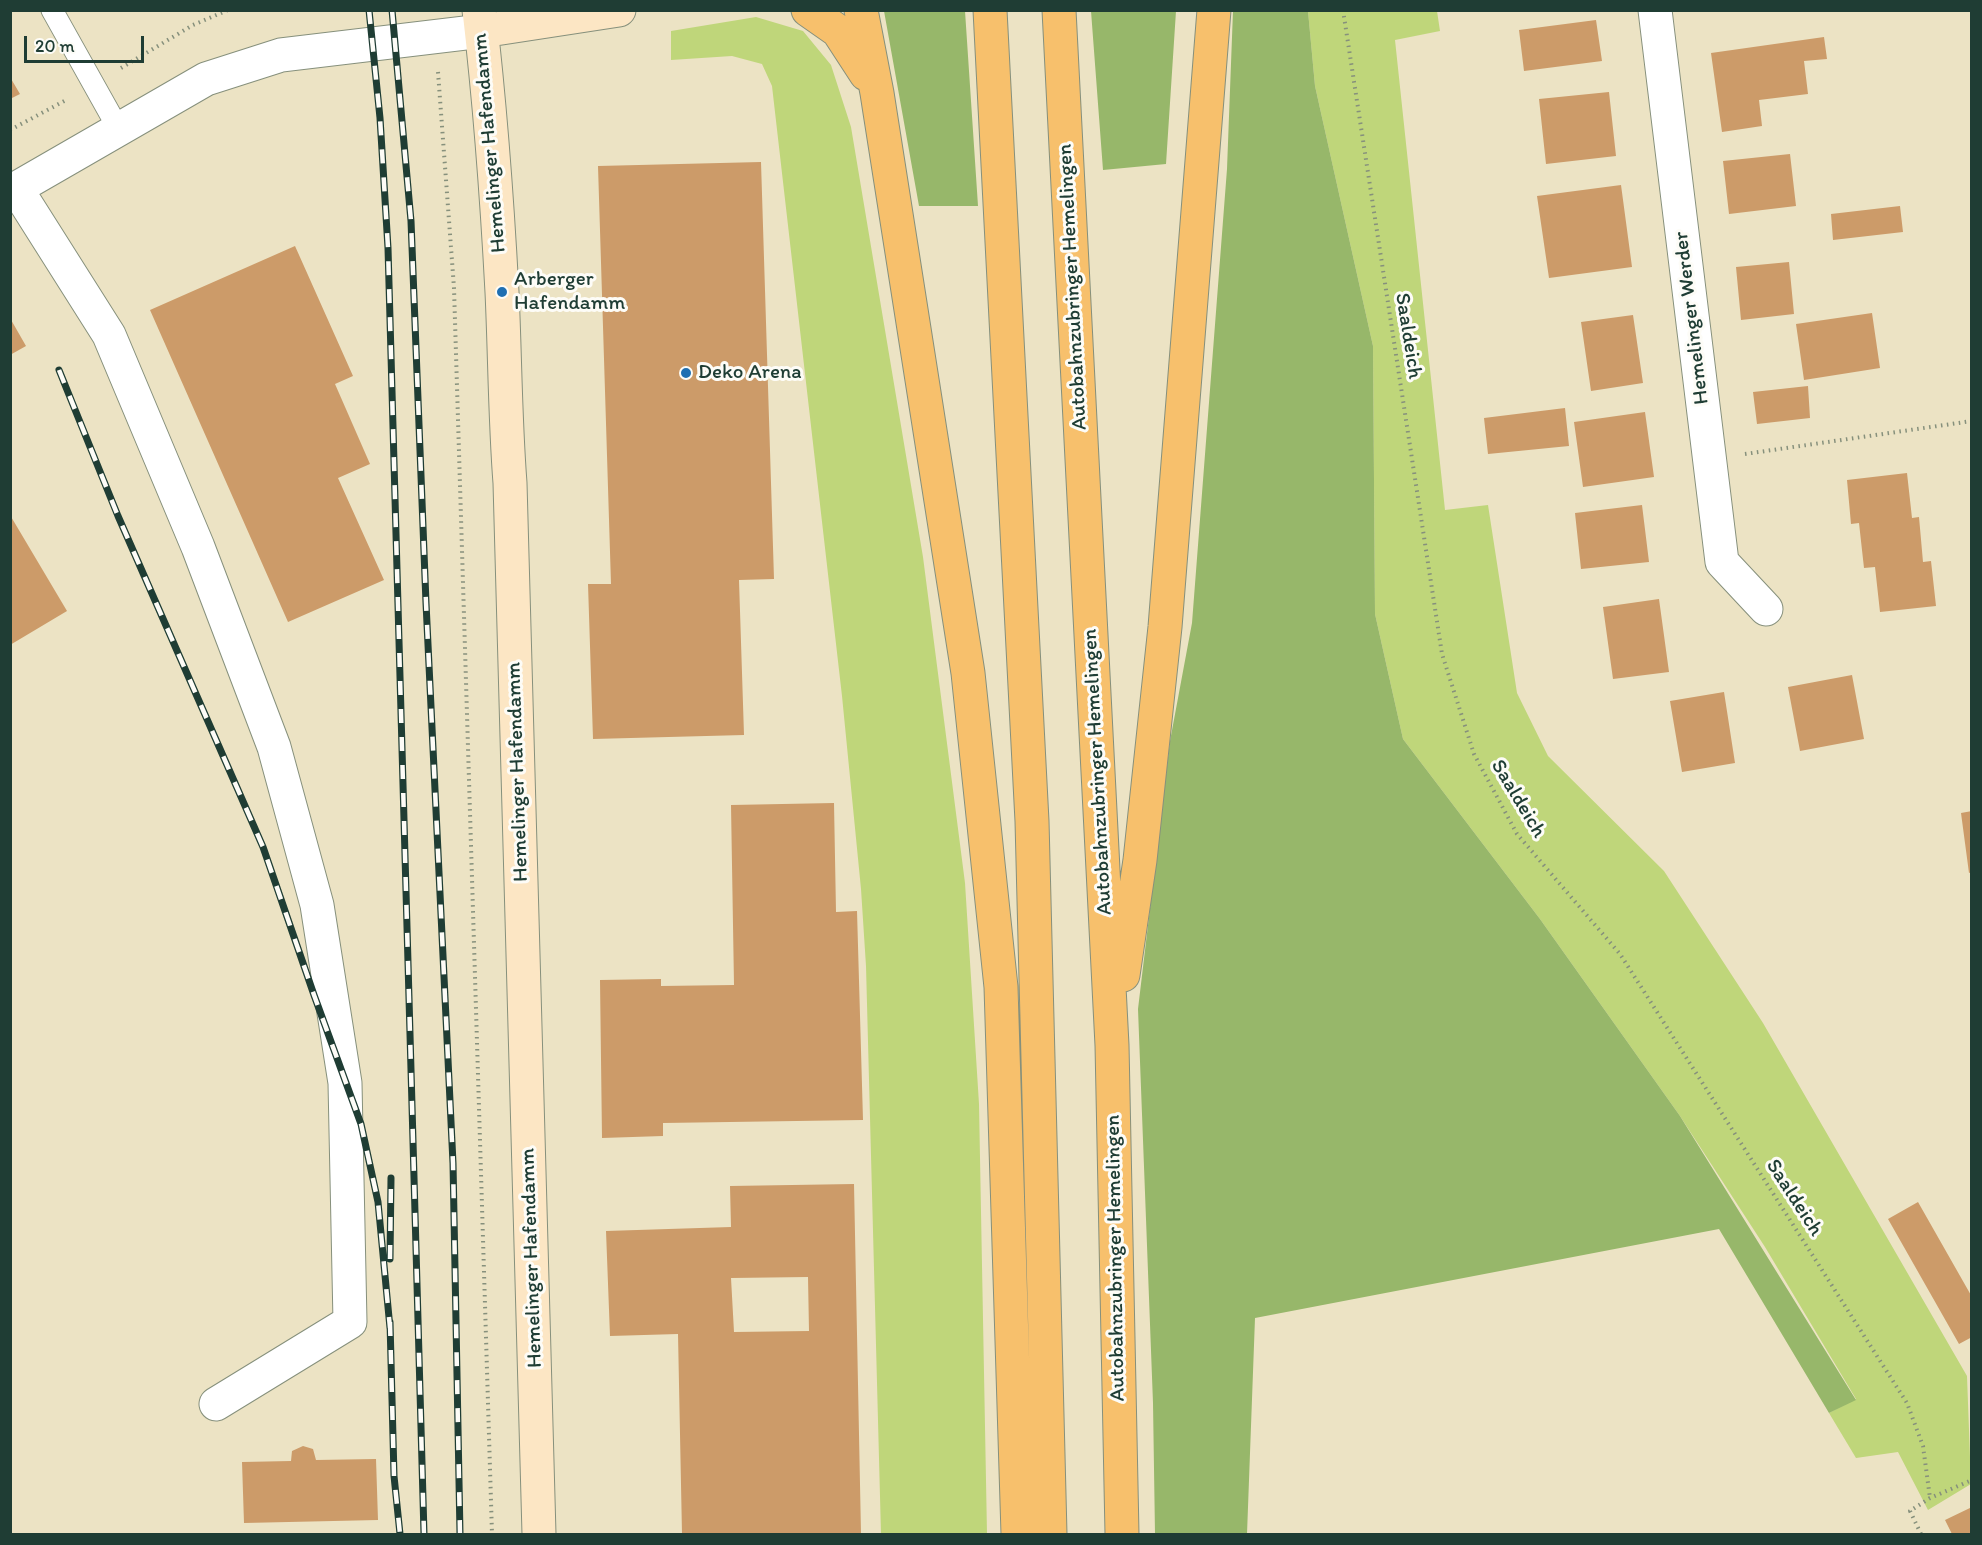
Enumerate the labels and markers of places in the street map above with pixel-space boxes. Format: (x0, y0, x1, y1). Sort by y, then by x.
place label: Arberger Hafendamm (514, 267, 625, 317)
marker: Arberger Hafendamm (495, 285, 509, 299)
place label: Deko Arena (698, 360, 801, 386)
marker: Deko Arena (679, 366, 693, 380)

